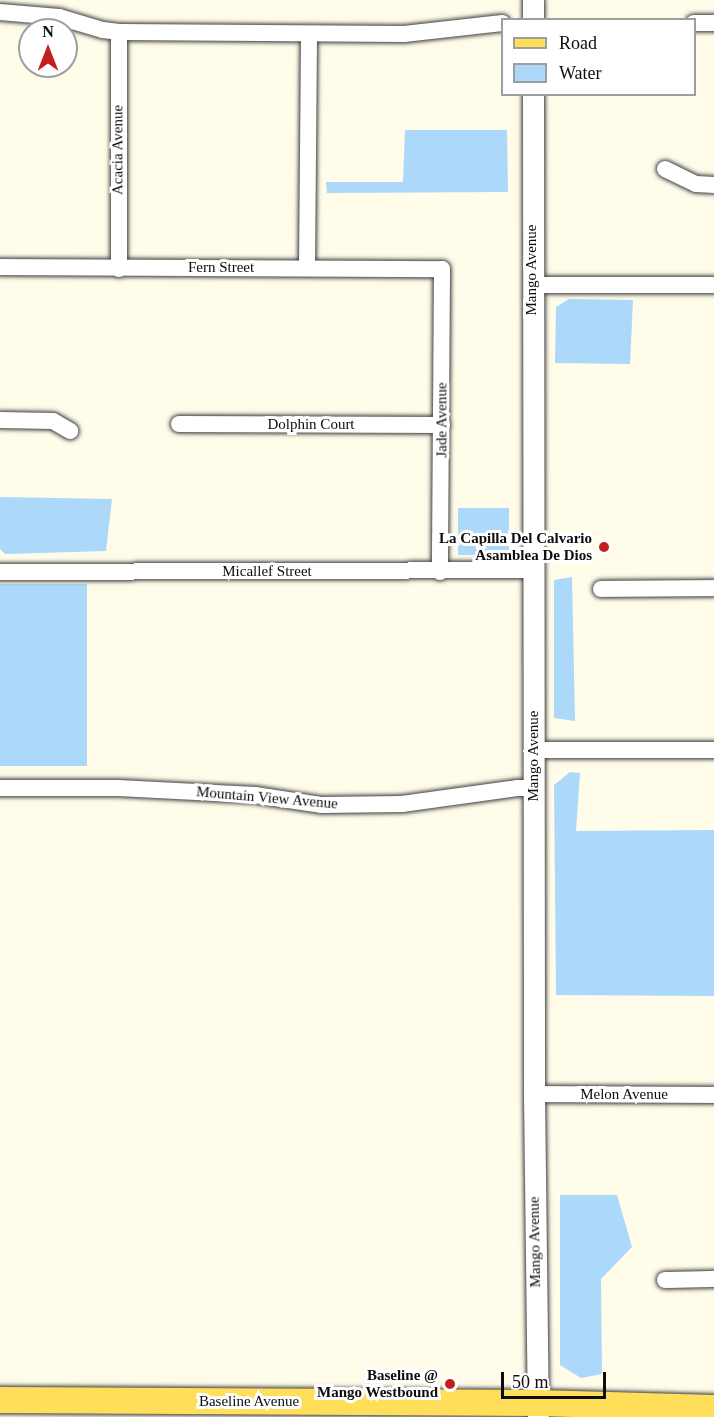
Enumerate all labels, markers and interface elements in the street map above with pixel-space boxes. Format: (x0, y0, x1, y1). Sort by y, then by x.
north arrow (18, 18, 78, 78)
legend (501, 18, 696, 96)
text: N (42, 23, 54, 40)
text: Road (559, 33, 597, 53)
text: Water (559, 63, 602, 83)
street label: Acacia Avenue (109, 105, 127, 195)
street label: Mango Avenue (523, 224, 541, 316)
street label: Fern Street (188, 259, 254, 277)
street label: Jade Avenue (433, 382, 451, 458)
street label: Dolphin Court (267, 416, 355, 434)
place label: La Capilla Del Calvario Asamblea De Dios (439, 529, 592, 564)
marker: La Capilla Del Calvario Asamblea De Dios (597, 540, 611, 554)
street label: Micallef Street (222, 563, 312, 581)
street label: Mango Avenue (525, 710, 543, 802)
street label: Mountain View Avenue (195, 783, 339, 813)
street label: Melon Avenue (580, 1086, 668, 1104)
street label: Mango Avenue (525, 1196, 545, 1288)
scale bar (504, 1360, 609, 1398)
place label: Baseline @ Mango Westbound (317, 1366, 438, 1401)
text: 50 m (512, 1372, 549, 1392)
marker: Baseline @ Mango Westbound (443, 1377, 457, 1391)
street label: Baseline Avenue (199, 1393, 299, 1411)

